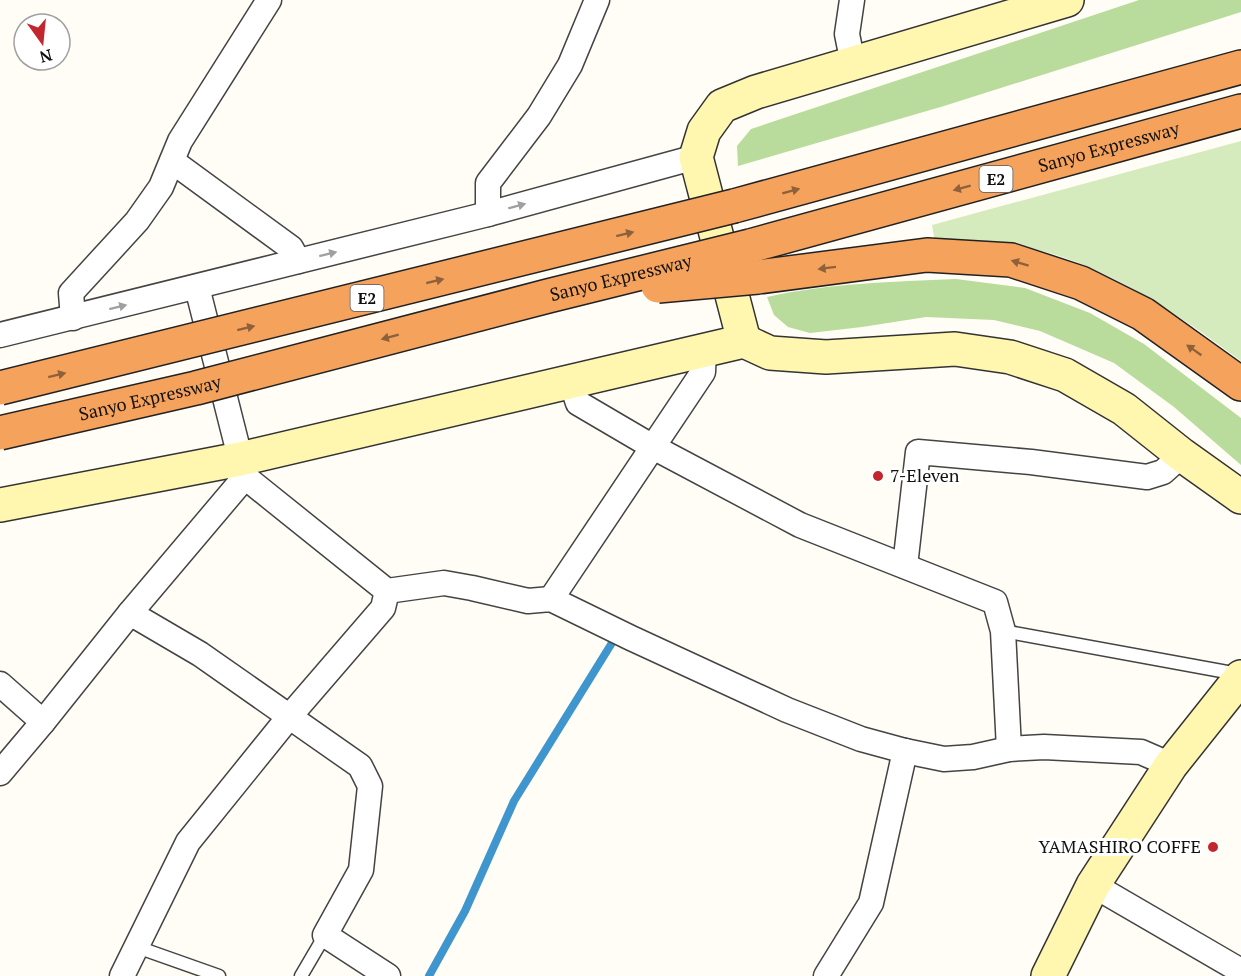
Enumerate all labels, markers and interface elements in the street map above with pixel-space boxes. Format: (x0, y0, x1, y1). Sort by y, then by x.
north arrow (12, 12, 72, 72)
text: N (37, 44, 55, 69)
street label: Sanyo Expressway (1035, 115, 1183, 177)
road number: E2 (980, 166, 1012, 192)
one-way arrow (953, 184, 971, 193)
one-way arrow (782, 186, 800, 195)
one-way arrow (508, 201, 526, 210)
one-way arrow (615, 228, 634, 238)
one-way arrow (318, 248, 337, 258)
street label: Sanyo Expressway (547, 248, 695, 306)
one-way arrow (1011, 258, 1029, 268)
one-way arrow (817, 263, 836, 273)
one-way arrow (426, 275, 445, 285)
road number: E2 (350, 285, 384, 311)
one-way arrow (109, 301, 127, 311)
one-way arrow (237, 322, 255, 332)
one-way arrow (381, 333, 399, 343)
one-way arrow (1186, 344, 1202, 356)
one-way arrow (48, 369, 66, 379)
street label: Sanyo Expressway (76, 369, 224, 426)
place label: 7-Eleven (890, 463, 960, 487)
marker: 7-Eleven (871, 469, 885, 483)
place label: YAMASHIRO COFFE (1039, 834, 1201, 858)
marker: YAMASHIRO COFFE (1206, 840, 1220, 854)

